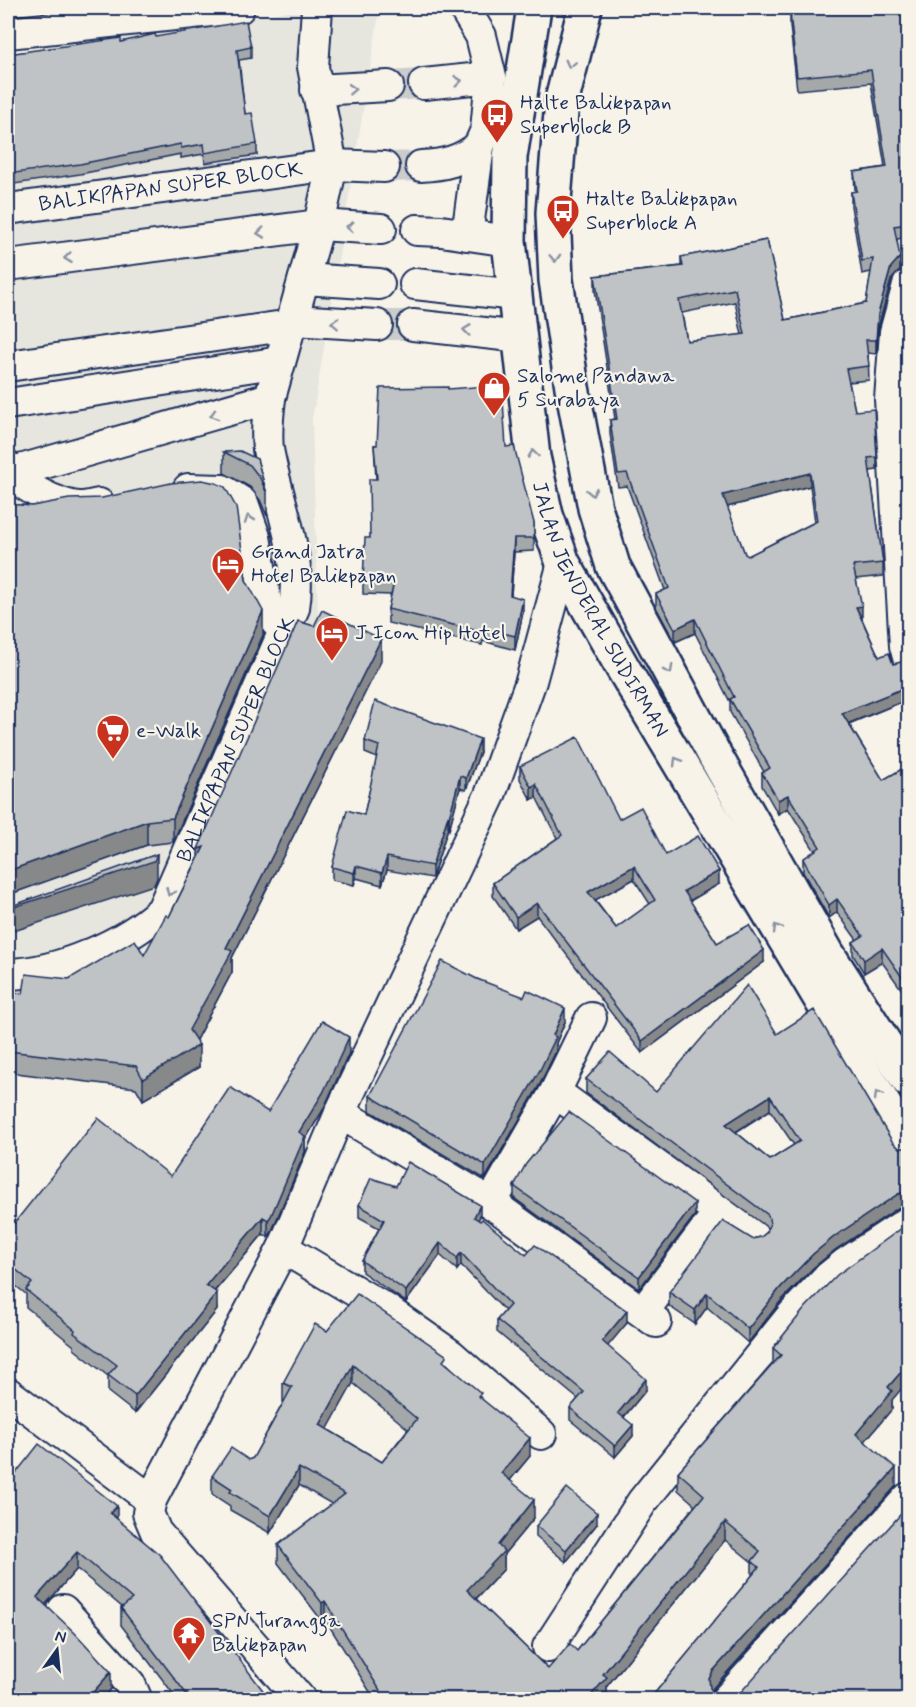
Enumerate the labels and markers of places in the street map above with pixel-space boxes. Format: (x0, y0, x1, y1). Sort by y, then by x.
place label: Halte Balikpapan Superblock B (520, 89, 672, 141)
bus stop icon: Halte Balikpapan Superblock B (479, 97, 515, 144)
place label: Halte Balikpapan Superblock A (586, 185, 738, 237)
bus stop icon: Halte Balikpapan Superblock A (545, 193, 581, 240)
place label: Salome Pandawa 5 Surabaya (517, 362, 675, 414)
shop icon: Salome Pandawa 5 Surabaya (476, 370, 512, 417)
place label: Grand Jatra Hotel Balikpapan (251, 538, 396, 590)
hotel icon: Grand Jatra Hotel Balikpapan (210, 546, 246, 593)
hotel icon: J Icon Hip Hotel (314, 615, 350, 662)
place label: J Icon Hip Hotel (355, 619, 506, 647)
supermarket icon: e-Walk (95, 713, 131, 760)
place label: e-Walk (136, 717, 201, 745)
place label: SPN Turangga Balikpapan (212, 1607, 341, 1659)
temple icon: SPN Turangga Balikpapan (171, 1615, 207, 1662)

